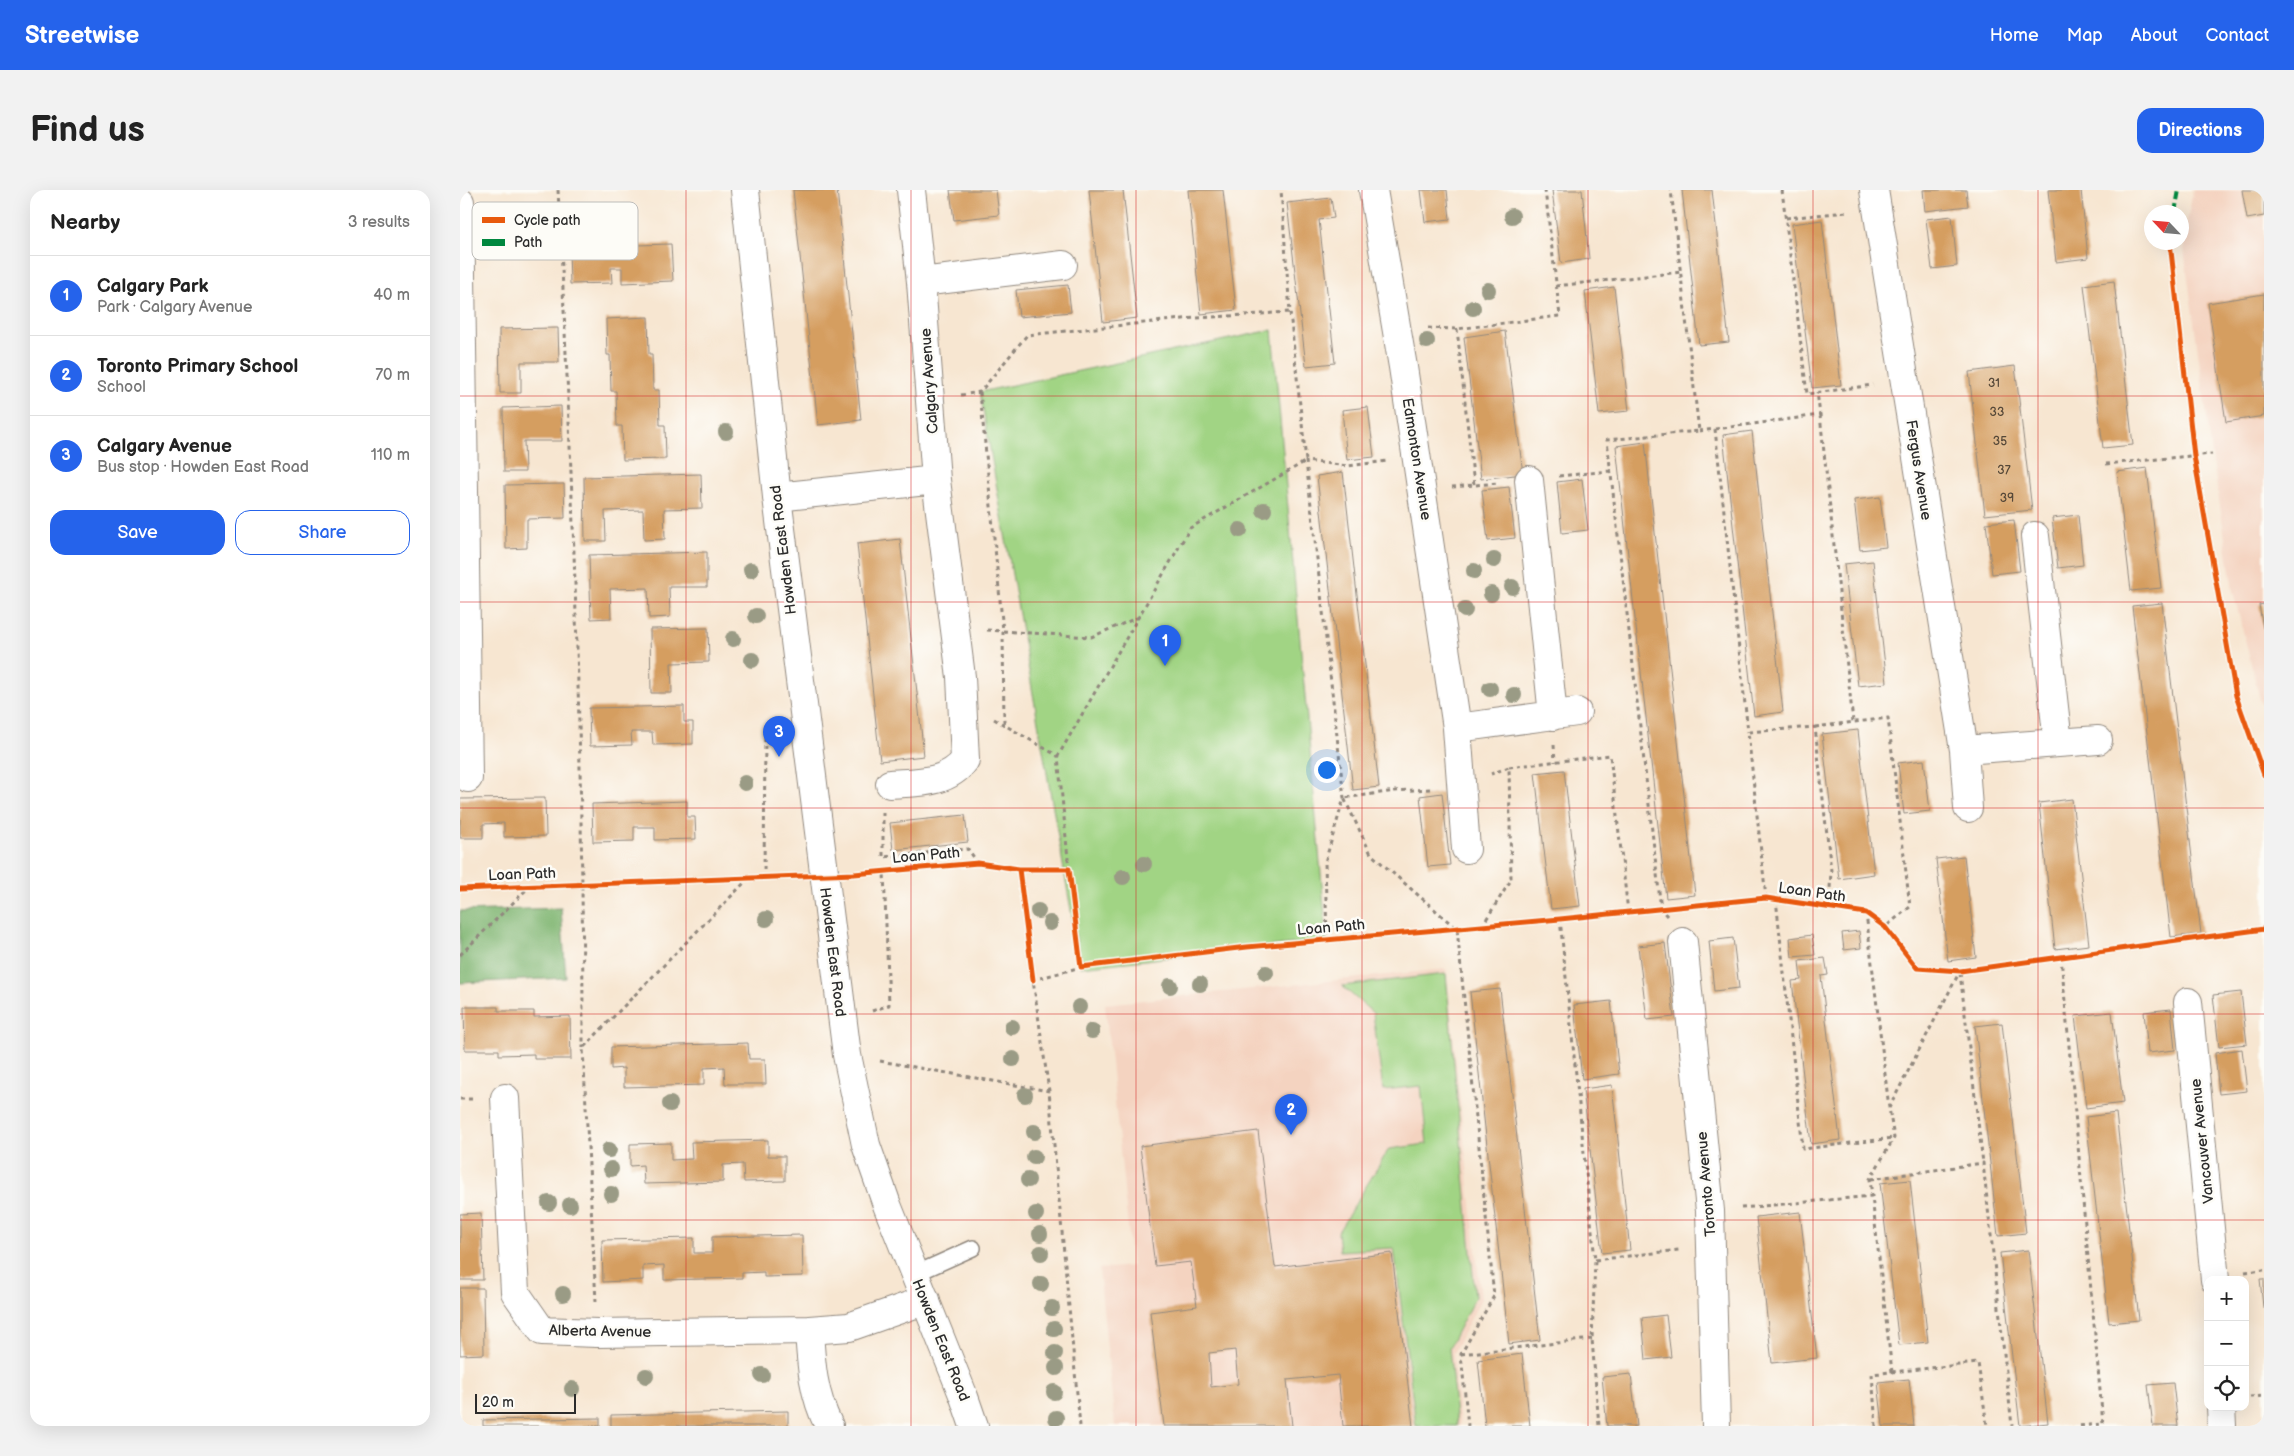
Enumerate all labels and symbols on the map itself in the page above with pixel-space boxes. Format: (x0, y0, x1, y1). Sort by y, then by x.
legend (472, 202, 638, 260)
north arrow (2144, 205, 2189, 250)
text: Cycle path (514, 212, 581, 229)
text: Path (514, 234, 542, 251)
street label: Calgary Avenue (916, 327, 943, 434)
house number: 31 (1988, 376, 2000, 391)
street label: Edmonton Avenue (1397, 397, 1436, 522)
house number: 33 (1990, 405, 2004, 420)
street label: Fergus Avenue (1901, 419, 1936, 522)
house number: 35 (1993, 434, 2007, 449)
house number: 37 (1997, 463, 2011, 478)
street label: Howden East Road (766, 484, 801, 616)
house number: 39 (2000, 491, 2014, 506)
pin: 1 (1149, 625, 1181, 666)
pin: 3 (763, 716, 795, 757)
your location (1314, 757, 1340, 783)
street label: Loan Path (891, 843, 961, 868)
street label: Loan Path (488, 864, 556, 885)
street label: Loan Path (1777, 878, 1847, 907)
street label: Howden East Road (815, 886, 850, 1018)
street label: Loan Path (1296, 915, 1366, 940)
street label: Vancouver Avenue (2186, 1077, 2219, 1204)
pin: 2 (1275, 1094, 1307, 1135)
street label: Toronto Avenue (1692, 1131, 1721, 1237)
street label: Howden East Road (907, 1276, 974, 1404)
street label: Alberta Avenue (549, 1321, 651, 1342)
scale bar (475, 1391, 576, 1414)

